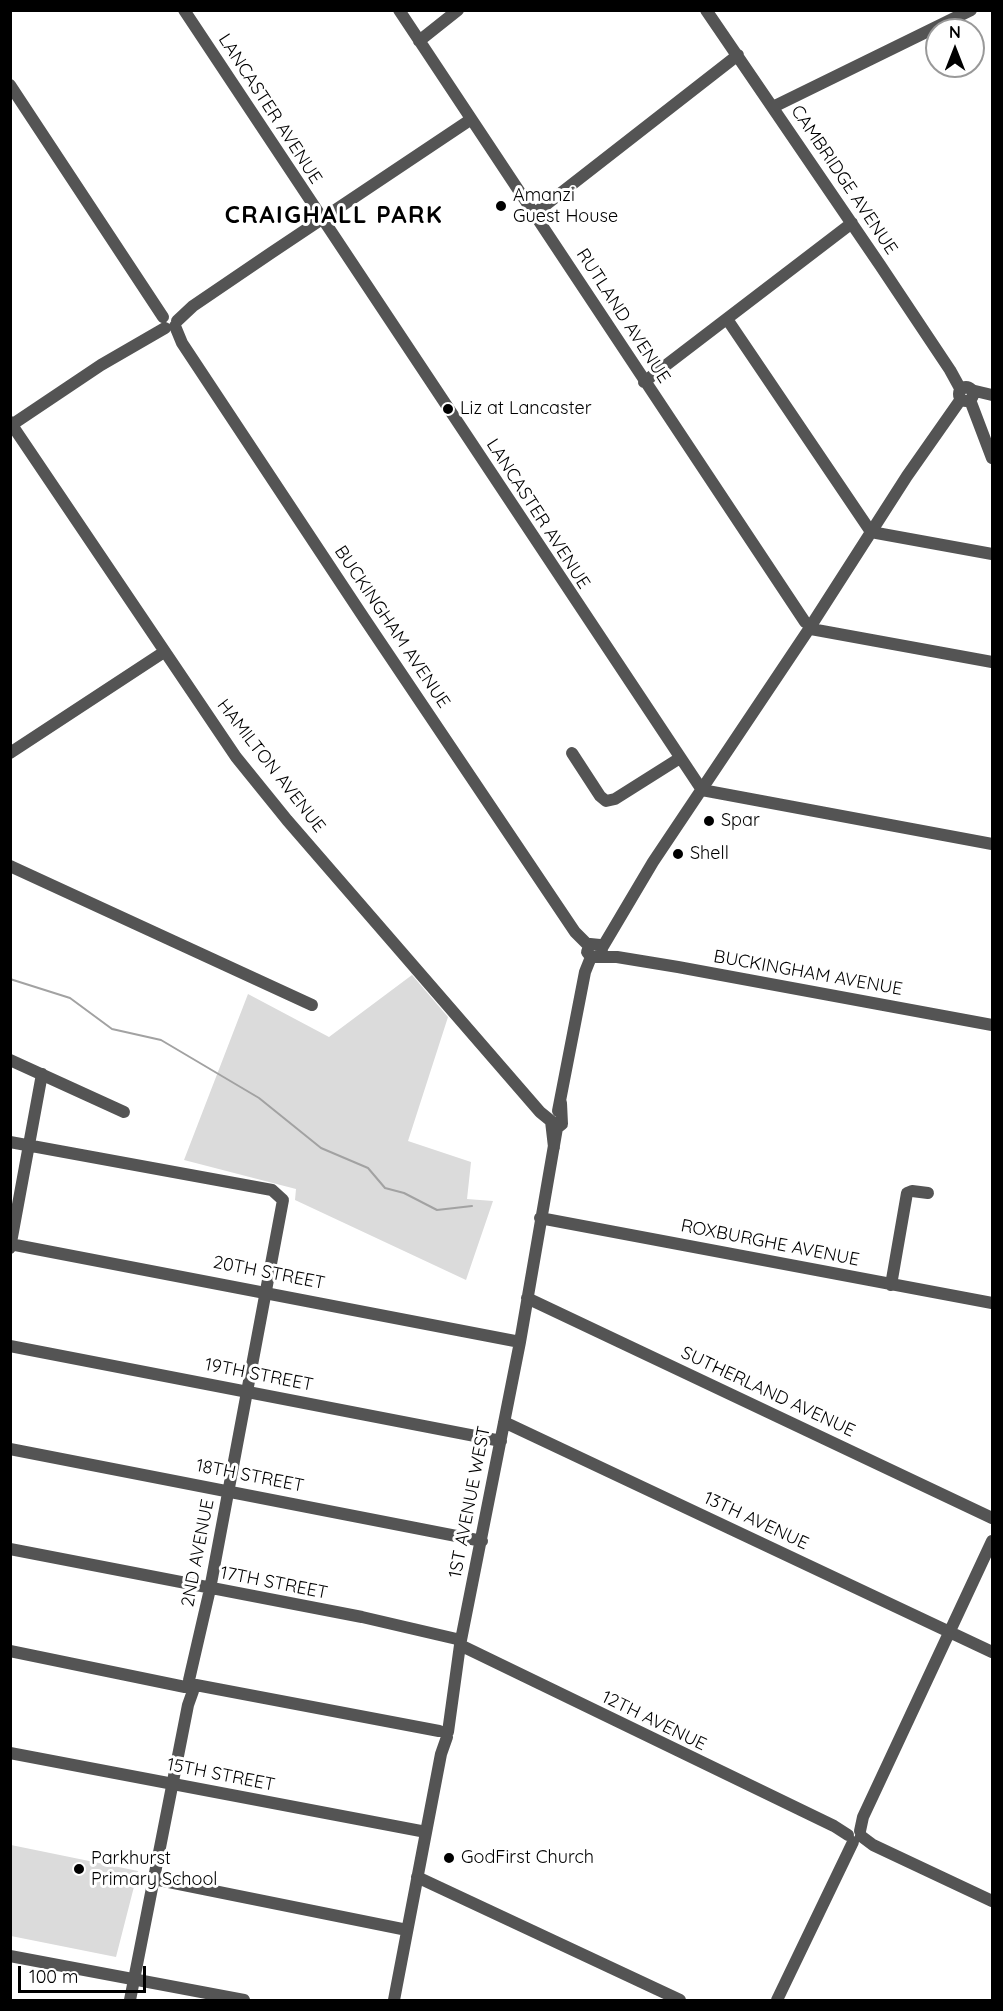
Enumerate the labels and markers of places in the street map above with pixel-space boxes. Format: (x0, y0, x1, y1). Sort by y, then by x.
place label: Amanzi Guest House (513, 185, 618, 228)
marker: Amanzi Guest House (494, 199, 508, 213)
place label: Liz at Lancaster (460, 398, 592, 420)
marker: Liz at Lancaster (441, 402, 455, 416)
place label: Spar (721, 810, 760, 832)
marker: Spar (702, 814, 716, 828)
place label: Shell (690, 843, 729, 865)
marker: Shell (671, 847, 685, 861)
place label: GodFirst Church (461, 1847, 594, 1869)
place label: Parkhurst Primary School (91, 1848, 217, 1890)
marker: GodFirst Church (442, 1851, 456, 1865)
marker: Parkhurst Primary School (72, 1862, 86, 1876)

